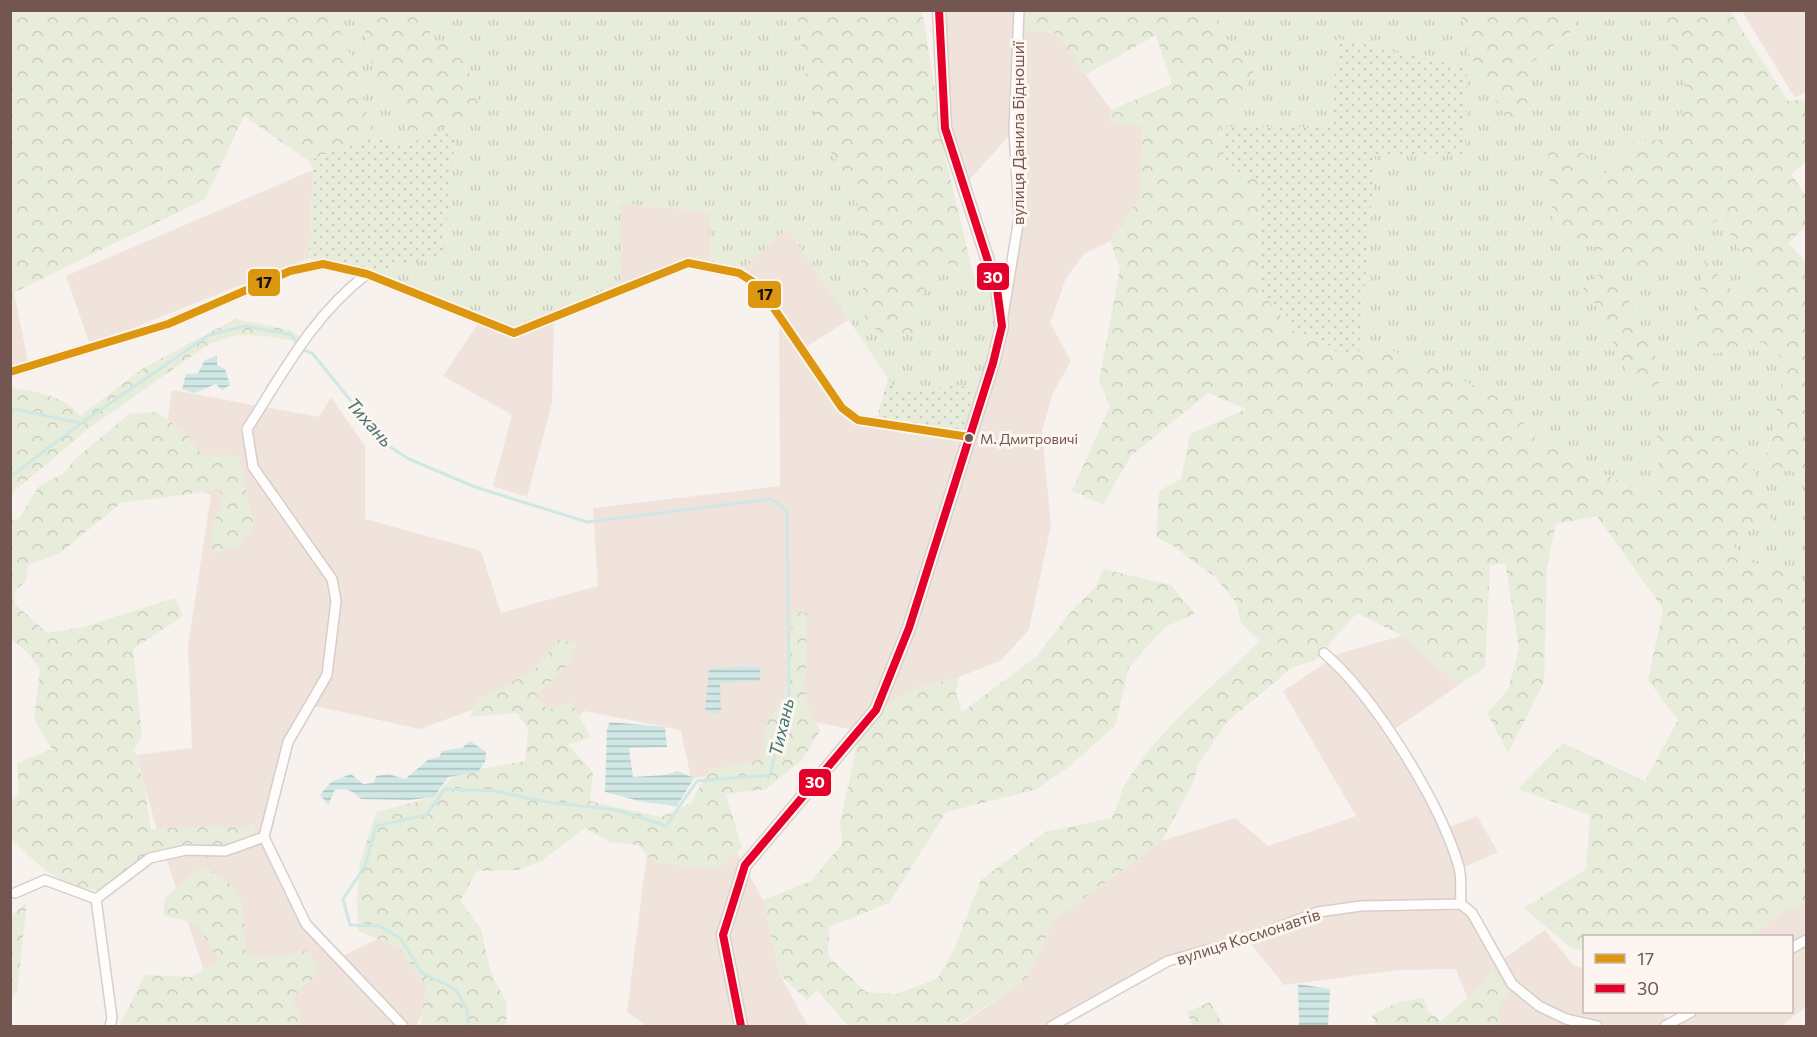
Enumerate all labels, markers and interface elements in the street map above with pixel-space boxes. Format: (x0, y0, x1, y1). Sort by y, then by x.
street label: вулиця Данила Бідношиї (1008, 40, 1027, 225)
line badge: 30 (976, 262, 1010, 291)
text: 30 (983, 267, 1003, 286)
line badge: 17 (247, 268, 281, 297)
text: 17 (256, 272, 272, 291)
line badge: 17 (747, 280, 782, 309)
text: 17 (757, 284, 773, 303)
water label: Тихань (342, 393, 398, 451)
place label: М. Дмитровичі (980, 430, 1078, 447)
marker: М. Дмитровичі (963, 432, 975, 444)
water label: Тихань (764, 696, 798, 758)
line badge: 30 (798, 768, 832, 797)
text: 30 (805, 772, 825, 791)
street label: вулиця Космонавтів (1174, 904, 1322, 968)
legend (1583, 935, 1793, 1013)
text: 17 (1637, 947, 1654, 969)
text: 30 (1637, 977, 1659, 999)

